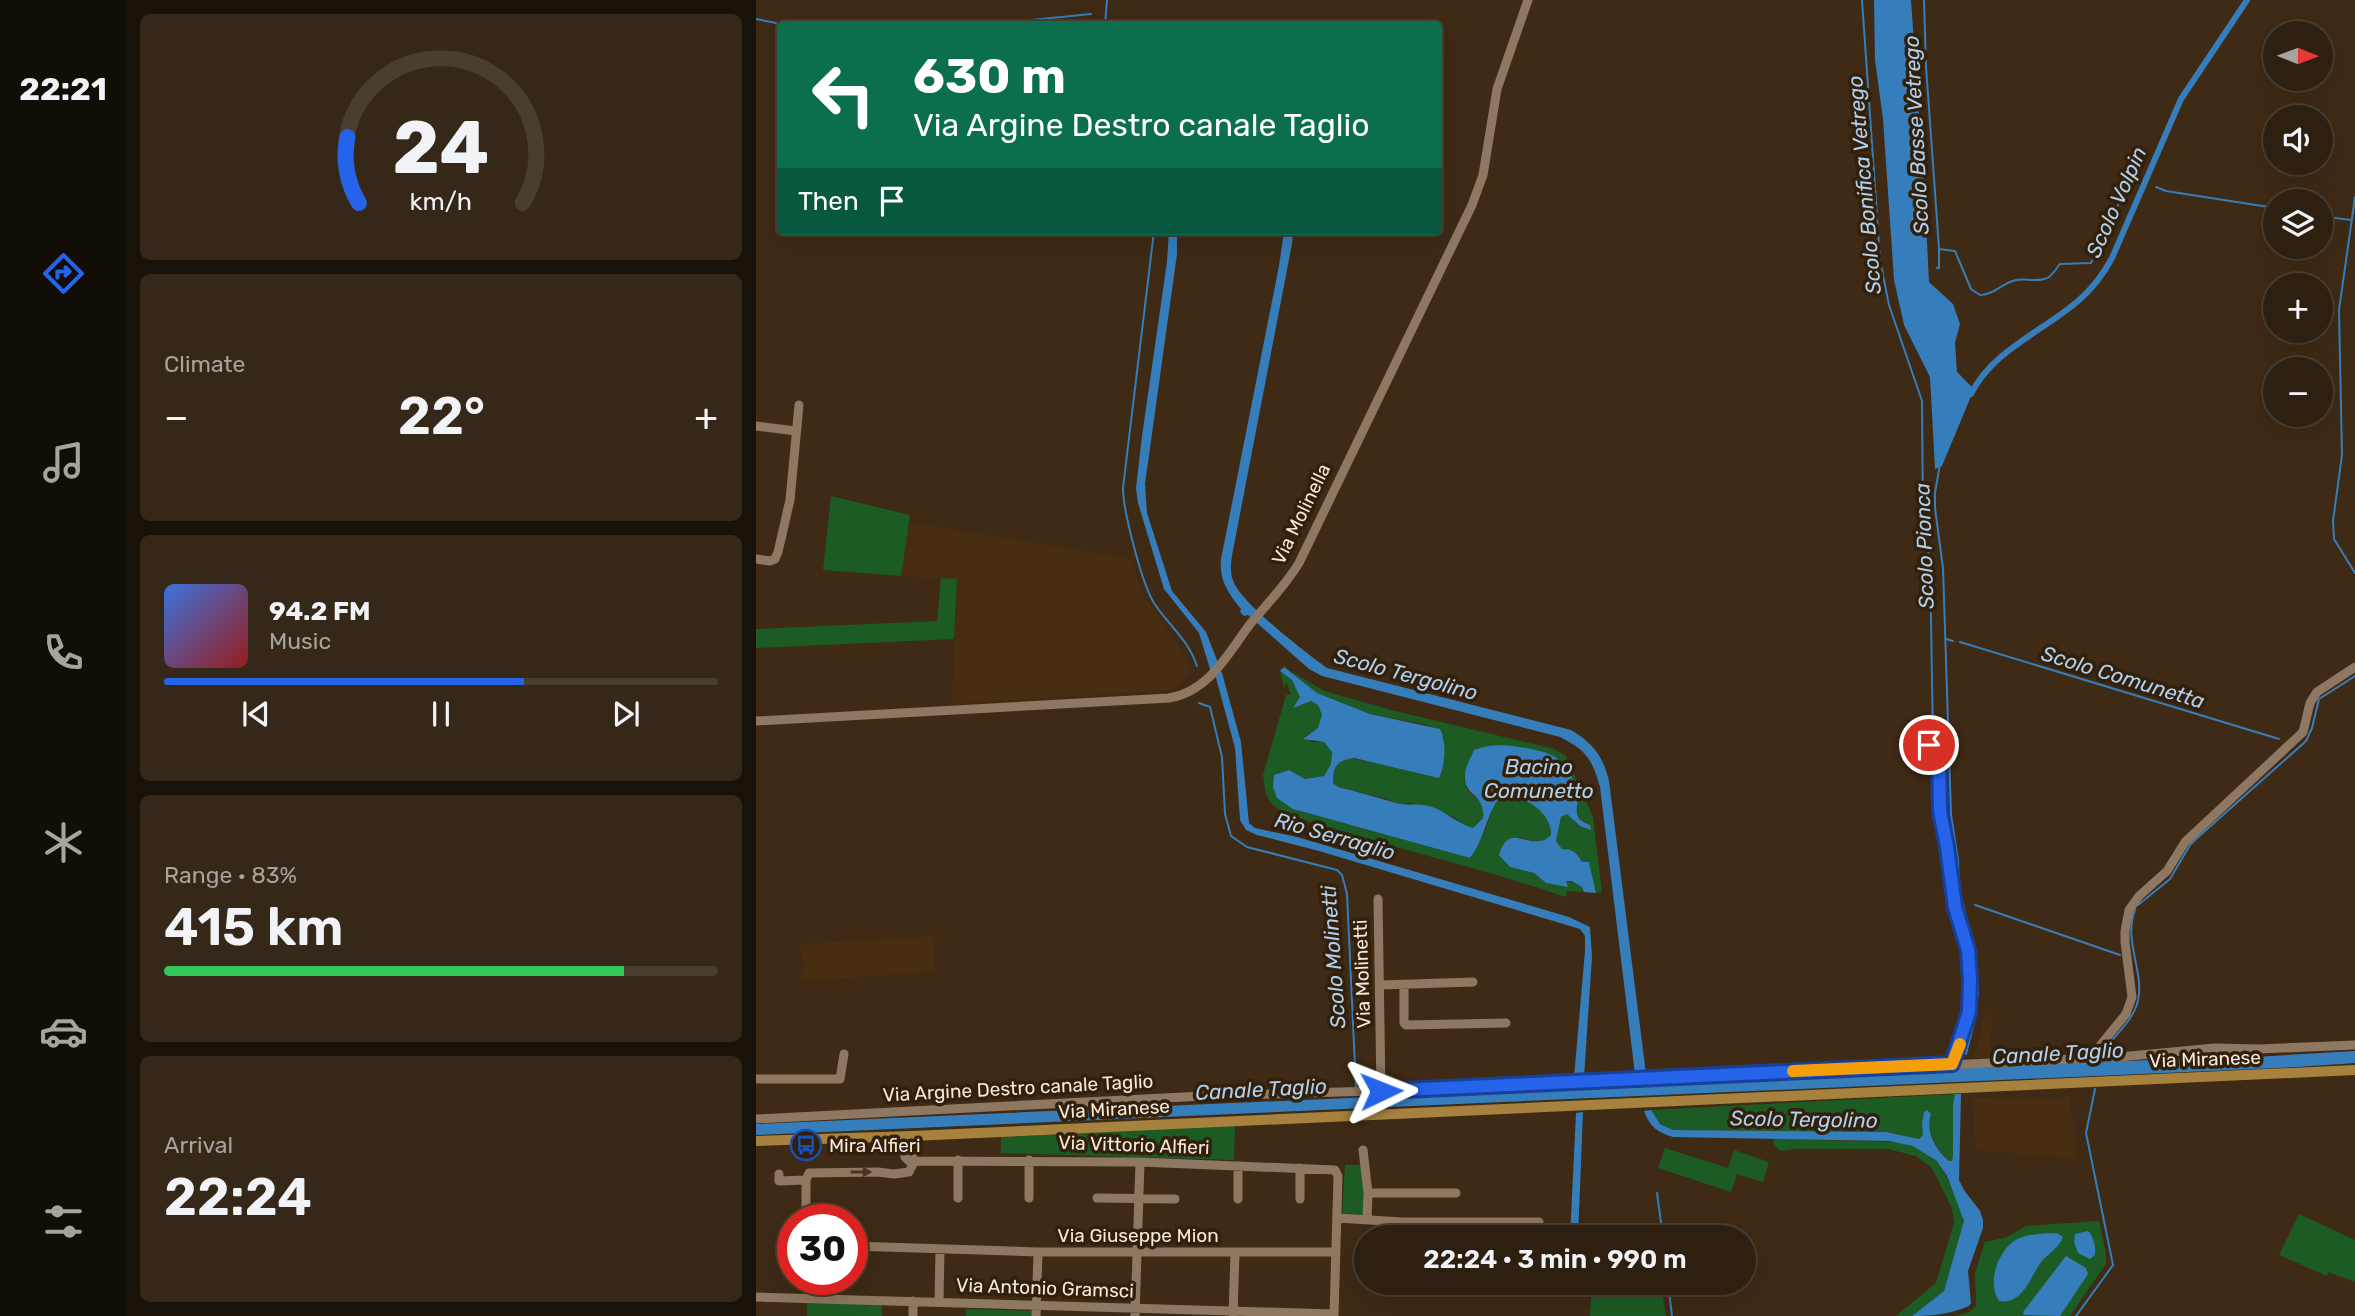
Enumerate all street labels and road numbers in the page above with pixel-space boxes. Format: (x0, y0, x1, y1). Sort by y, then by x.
street label: Via Molinella (1267, 460, 1335, 568)
street label: Via Molinetti (1349, 919, 1375, 1029)
street label: Via Miranese (2149, 1046, 2261, 1072)
street label: Via Argine Destro canale Taglio (882, 1069, 1154, 1107)
street label: Via Miranese (1058, 1095, 1170, 1123)
street label: Via Vittorio Alfieri (1058, 1131, 1210, 1159)
street label: Via Giuseppe Mion (1057, 1224, 1219, 1247)
street label: Via Antonio Gramsci (956, 1273, 1134, 1303)

